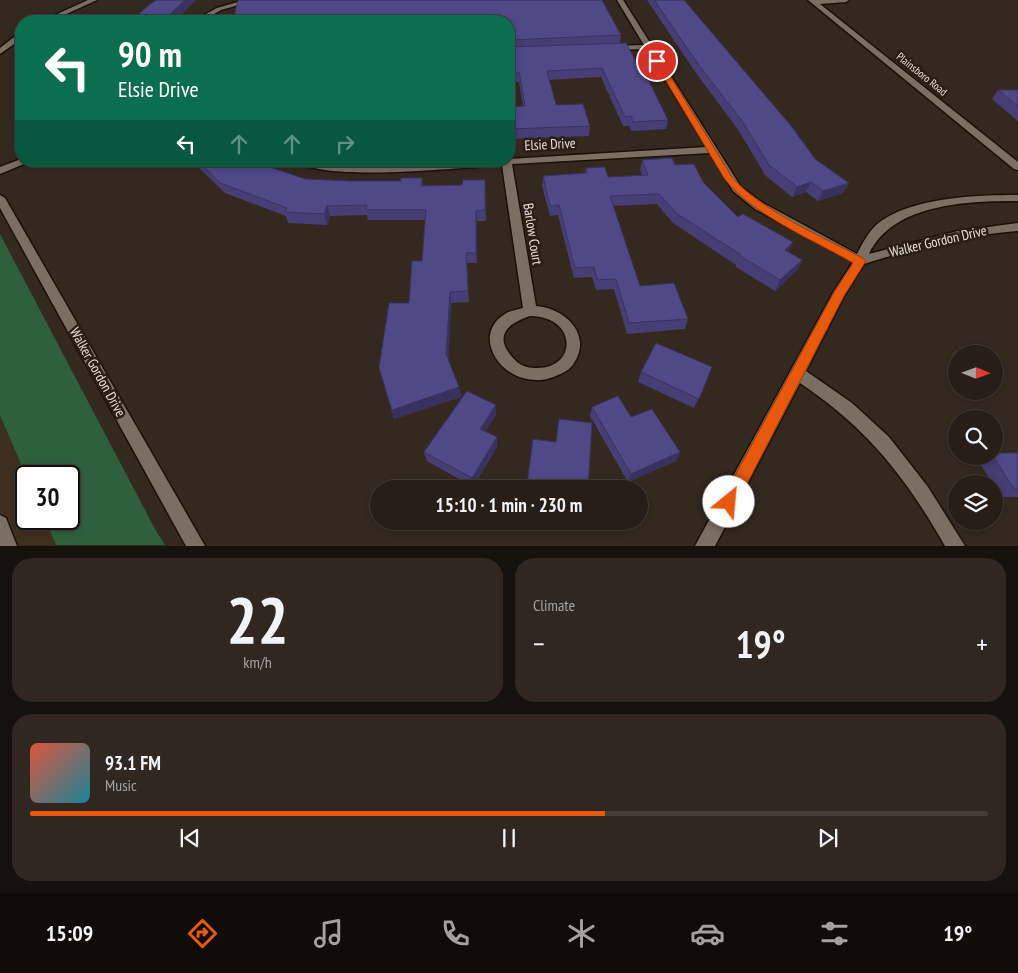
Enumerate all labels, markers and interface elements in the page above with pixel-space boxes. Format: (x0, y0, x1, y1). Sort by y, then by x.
text: 90 m (118, 31, 182, 77)
icon: left (35, 35, 100, 100)
pin (636, 40, 678, 82)
icon: arrive (643, 47, 671, 75)
street label: Plainsboro Road (894, 49, 950, 99)
text: Elsie Drive (118, 75, 199, 103)
icon: left (172, 130, 200, 158)
icon: ahead (225, 130, 253, 158)
icon: ahead (278, 130, 306, 158)
icon: right (331, 130, 359, 158)
street label: Elsie Drive (524, 134, 576, 154)
street label: Barlow Court (519, 202, 547, 266)
street label: Walker Gordon Drive (888, 221, 989, 261)
street label: Walker Gordon Drive (66, 324, 130, 420)
north arrow (948, 345, 1002, 400)
map controls (948, 345, 1003, 530)
button: search (948, 410, 1003, 465)
speed limit sign: 30 (15, 465, 80, 530)
position arrow (702, 475, 754, 527)
button: layers (948, 475, 1003, 530)
text: 15:10 · 1 min · 230 m (436, 493, 582, 517)
text: 22 (226, 577, 289, 661)
text: Climate (533, 595, 575, 615)
text: 19° (735, 619, 786, 668)
text: − (533, 625, 545, 662)
text: + (976, 625, 988, 662)
text: km/h (243, 652, 272, 672)
text: 93.1 FM (105, 751, 161, 775)
text: Music (105, 775, 137, 795)
icon: previous (176, 824, 204, 852)
icon: pause (495, 824, 523, 852)
icon: next (814, 824, 842, 852)
icon: directions (185, 916, 220, 951)
icon: music (311, 916, 346, 951)
icon: phone (438, 916, 473, 951)
icon: climate (564, 916, 599, 951)
icon: car (690, 916, 725, 951)
icon: filters (817, 916, 852, 951)
text: 15:09 (46, 919, 93, 947)
text: 19° (943, 919, 972, 947)

